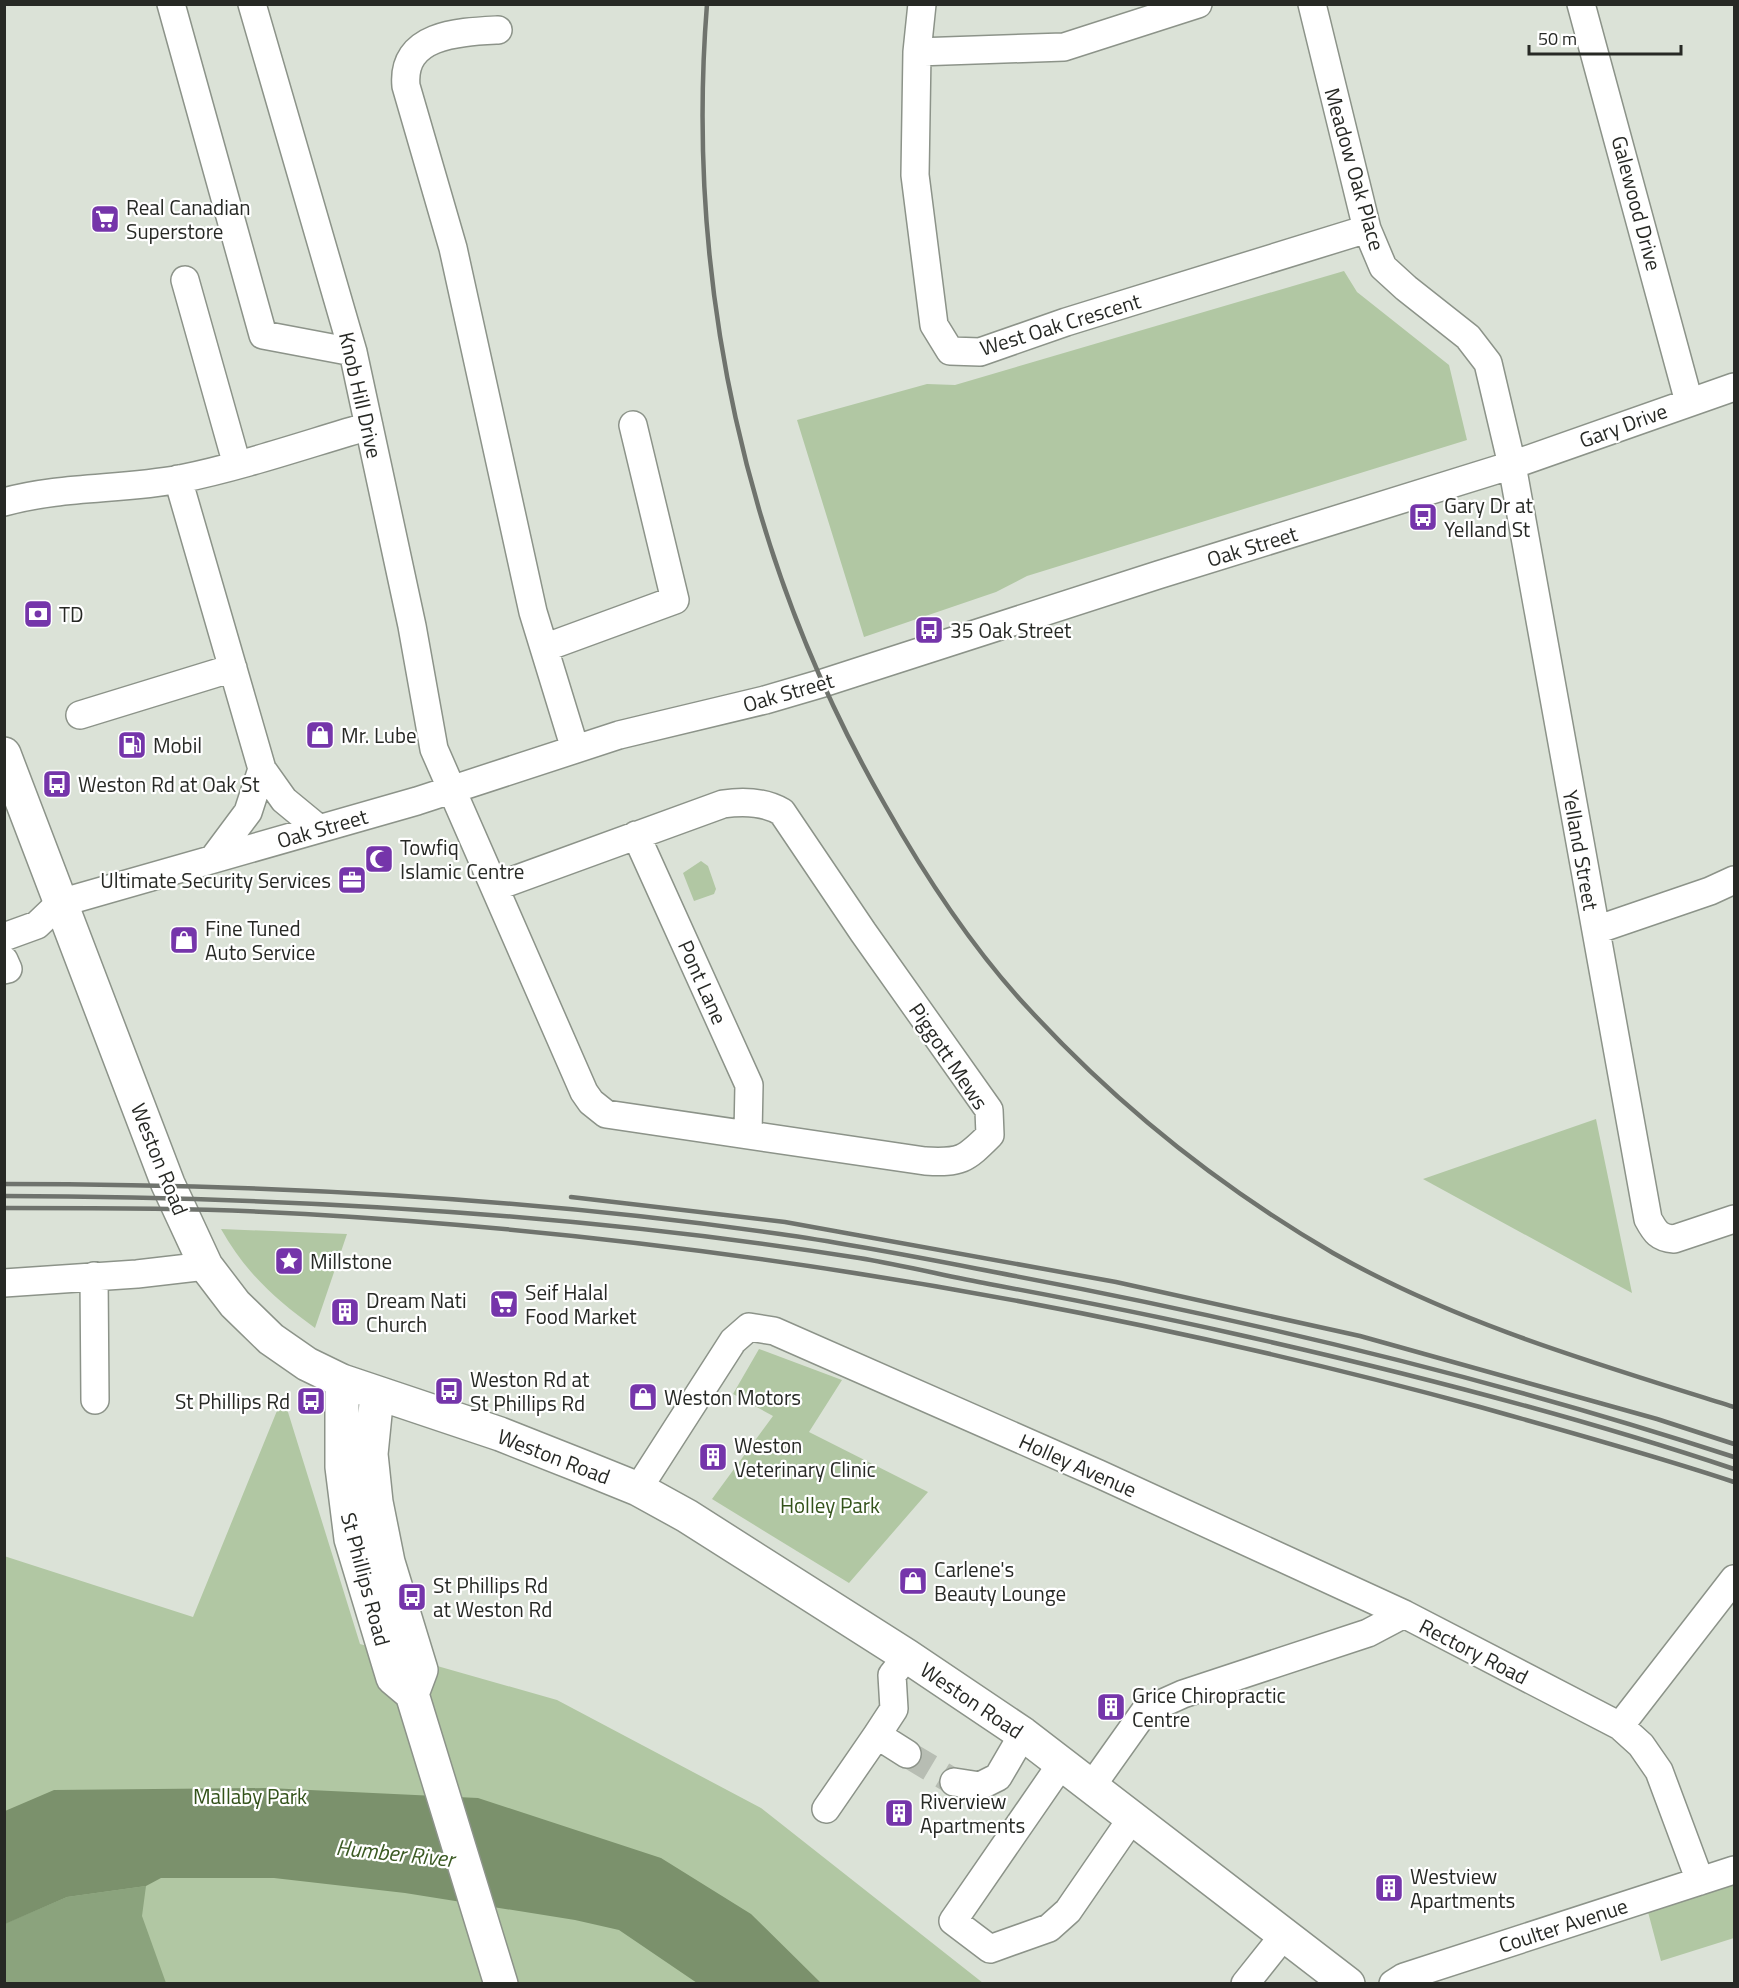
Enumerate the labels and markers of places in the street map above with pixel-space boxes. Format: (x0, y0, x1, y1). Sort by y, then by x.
place label: Real Canadian Superstore (126, 191, 251, 247)
supermarket icon: Real Canadian Superstore (89, 203, 121, 235)
place label: Gary Dr at Yelland St (1444, 489, 1533, 545)
bus stop icon: Gary Dr at Yelland St (1407, 501, 1439, 533)
bank icon: TD (22, 598, 54, 630)
place label: TD (59, 598, 84, 630)
bus stop icon: 35 Oak Street (913, 614, 945, 646)
place label: 35 Oak Street (950, 614, 1072, 646)
shop icon: Mr. Lube (304, 719, 336, 751)
place label: Mr. Lube (341, 719, 417, 751)
fuel station icon: Mobil (116, 729, 148, 761)
place label: Mobil (153, 729, 202, 761)
bus stop icon: Weston Rd at Oak St (41, 768, 73, 800)
place label: Weston Rd at Oak St (78, 768, 260, 800)
place label: Towfiq Islamic Centre (400, 831, 524, 887)
mosque icon: Towfiq Islamic Centre (363, 843, 395, 875)
place label: Ultimate Security Services (100, 864, 331, 896)
office icon: Ultimate Security Services (336, 864, 368, 896)
place label: Fine Tuned Auto Service (205, 912, 315, 968)
shop icon: Fine Tuned Auto Service (168, 924, 200, 956)
place icon: Millstone (273, 1245, 305, 1277)
place label: Millstone (310, 1245, 392, 1277)
place label: Seif Halal Food Market (525, 1276, 637, 1332)
place label: Dream Nati Church (366, 1284, 467, 1340)
supermarket icon: Seif Halal Food Market (488, 1288, 520, 1320)
building icon: Dream Nati Church (329, 1296, 361, 1328)
place label: Weston Rd at St Phillips Rd (470, 1363, 590, 1419)
bus stop icon: Weston Rd at St Phillips Rd (433, 1375, 465, 1407)
shop icon: Weston Motors (627, 1381, 659, 1413)
place label: Weston Motors (664, 1381, 801, 1413)
place label: St Phillips Rd (175, 1385, 290, 1417)
bus stop icon: St Phillips Rd (295, 1385, 327, 1417)
place label: Weston Veterinary Clinic (734, 1429, 876, 1485)
building icon: Weston Veterinary Clinic (697, 1441, 729, 1473)
place label: Carlene's Beauty Lounge (934, 1553, 1066, 1609)
shop icon: Carlene's Beauty Lounge (897, 1565, 929, 1597)
place label: St Phillips Rd at Weston Rd (433, 1569, 552, 1625)
bus stop icon: St Phillips Rd at Weston Rd (396, 1581, 428, 1613)
place label: Grice Chiropractic Centre (1132, 1679, 1286, 1735)
building icon: Grice Chiropractic Centre (1095, 1691, 1127, 1723)
place label: Riverview Apartments (920, 1785, 1025, 1841)
building icon: Riverview Apartments (883, 1797, 915, 1829)
place label: Westview Apartments (1410, 1860, 1515, 1916)
building icon: Westview Apartments (1373, 1872, 1405, 1904)

